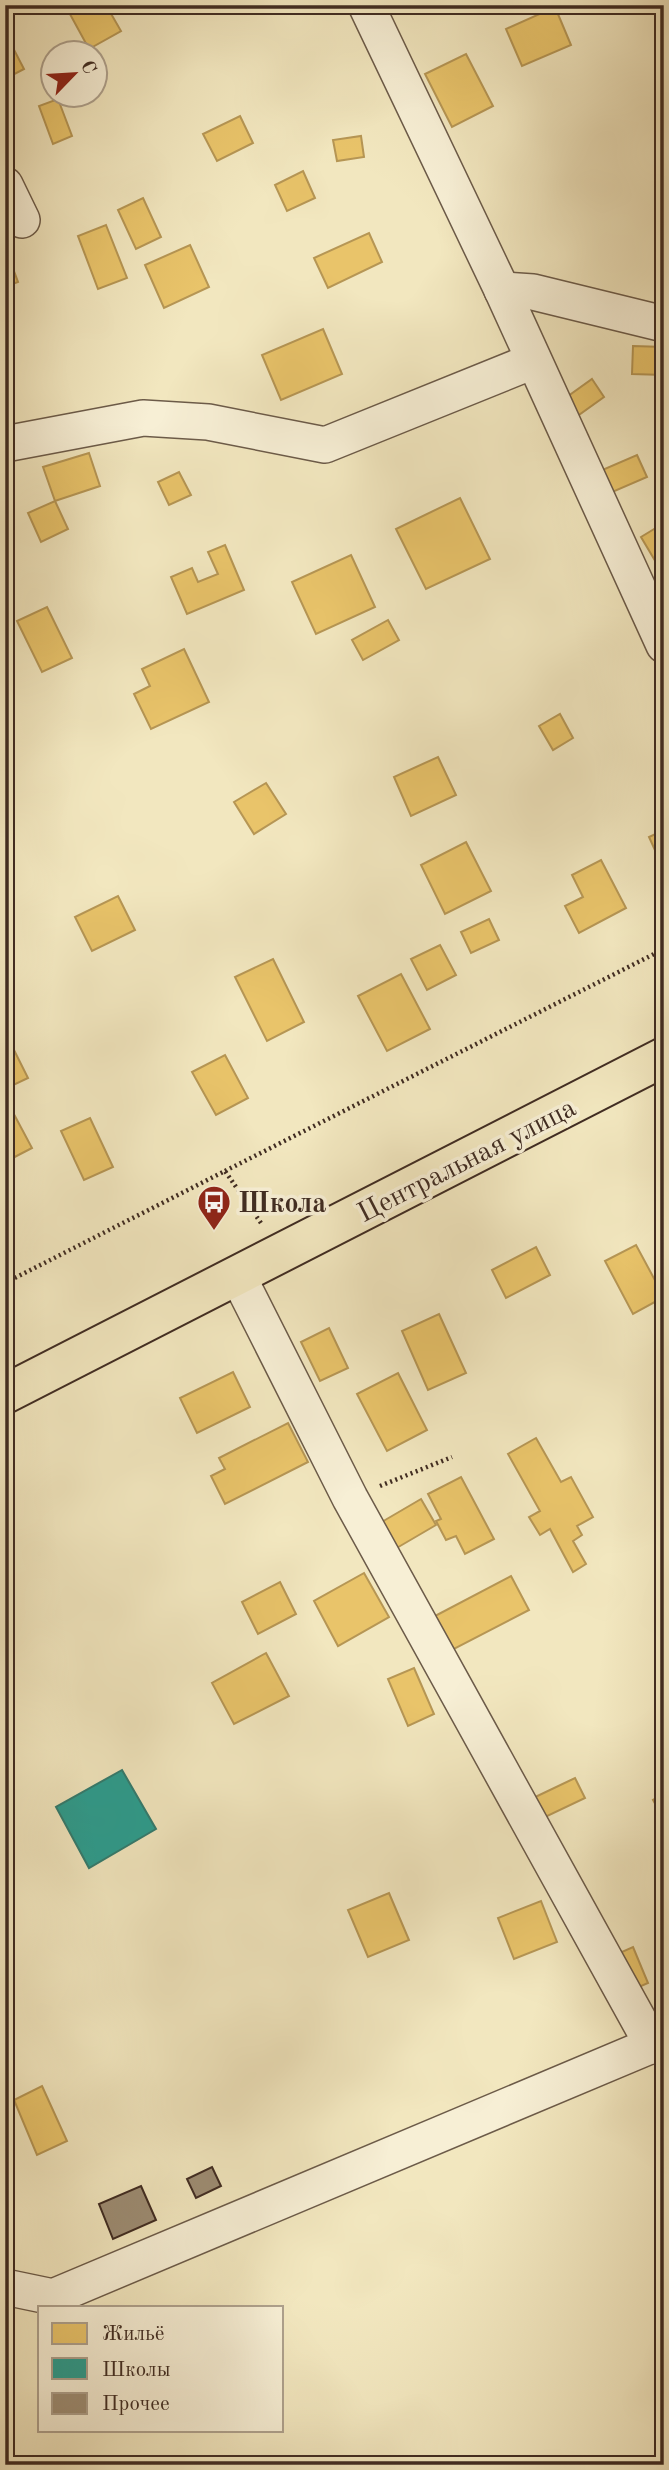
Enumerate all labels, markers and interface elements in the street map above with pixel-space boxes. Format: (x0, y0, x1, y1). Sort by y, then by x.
north arrow (38, 38, 108, 108)
text: С (76, 58, 98, 78)
street label: Центральная улица (354, 1094, 581, 1229)
bus stop icon: Школа (195, 1183, 233, 1232)
place label: Школа (238, 1191, 327, 1219)
legend (38, 2306, 284, 2432)
text: Жильё (102, 2324, 165, 2345)
text: Школы (102, 2360, 171, 2381)
text: Прочее (102, 2394, 170, 2415)

